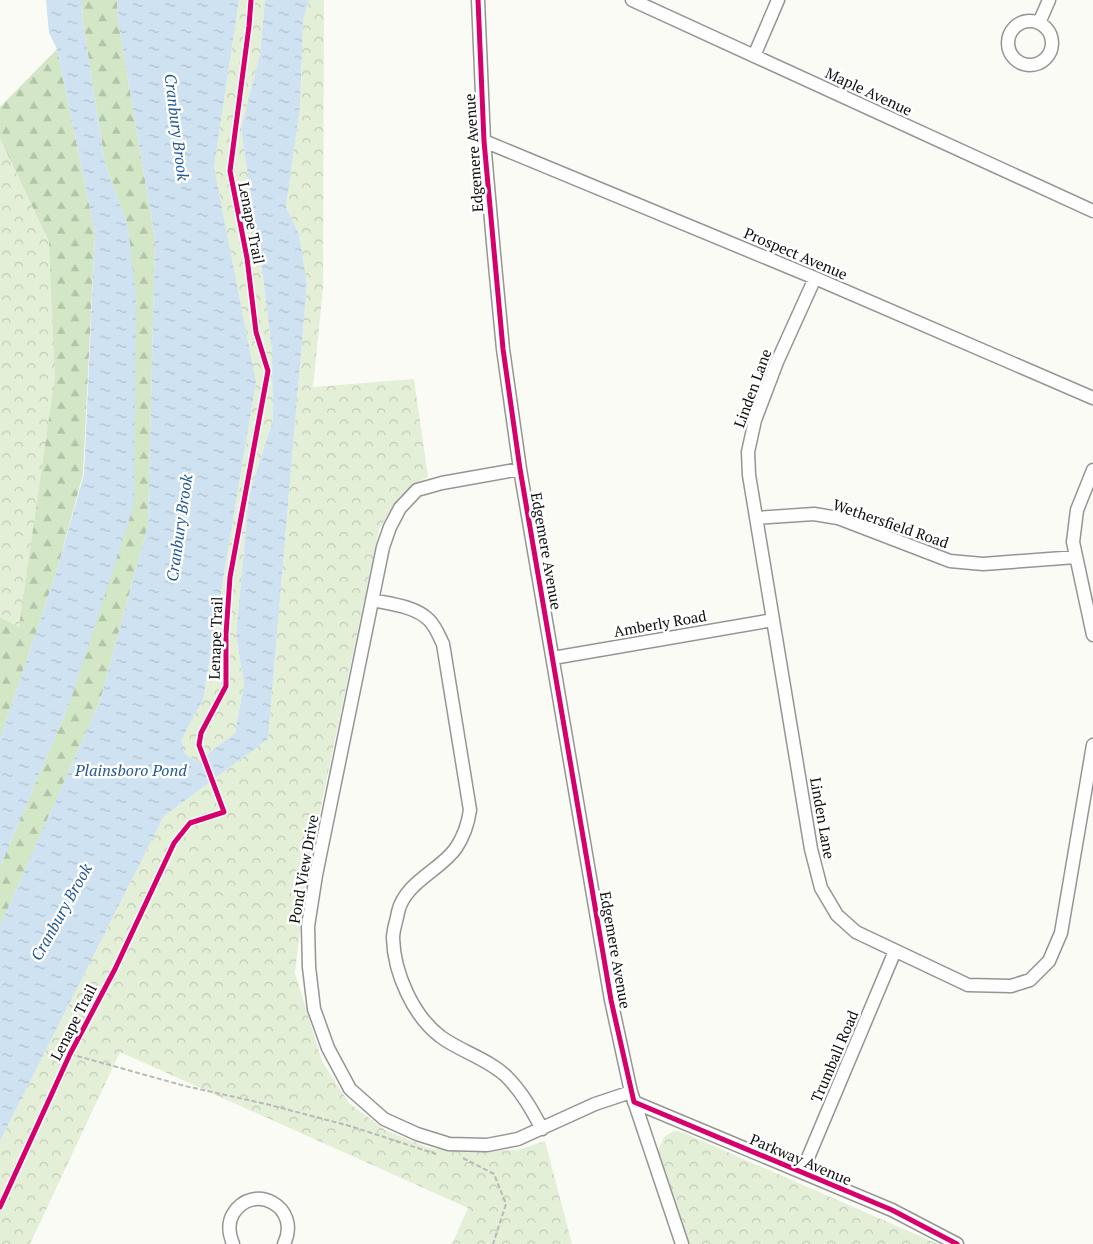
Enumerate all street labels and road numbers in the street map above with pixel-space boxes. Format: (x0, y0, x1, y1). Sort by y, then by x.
street label: Maple Avenue (822, 62, 916, 120)
street label: Edgemere Avenue (459, 93, 487, 213)
street label: Lenape Trail (234, 180, 270, 266)
street label: Prospect Avenue (741, 222, 851, 284)
street label: Linden Lane (729, 346, 775, 430)
street label: Edgemere Avenue (527, 491, 567, 611)
street label: Wethersfield Road (830, 494, 952, 552)
street label: Lenape Trail (204, 596, 226, 680)
street label: Amberly Road (612, 605, 708, 641)
street label: Linden Lane (806, 776, 840, 860)
street label: Pond View Drive (284, 813, 322, 925)
street label: Edgemere Avenue (596, 890, 636, 1010)
street label: Lenape Trail (45, 980, 101, 1064)
street label: Trumball Road (806, 1007, 862, 1105)
street label: Parkway Avenue (747, 1129, 855, 1189)

